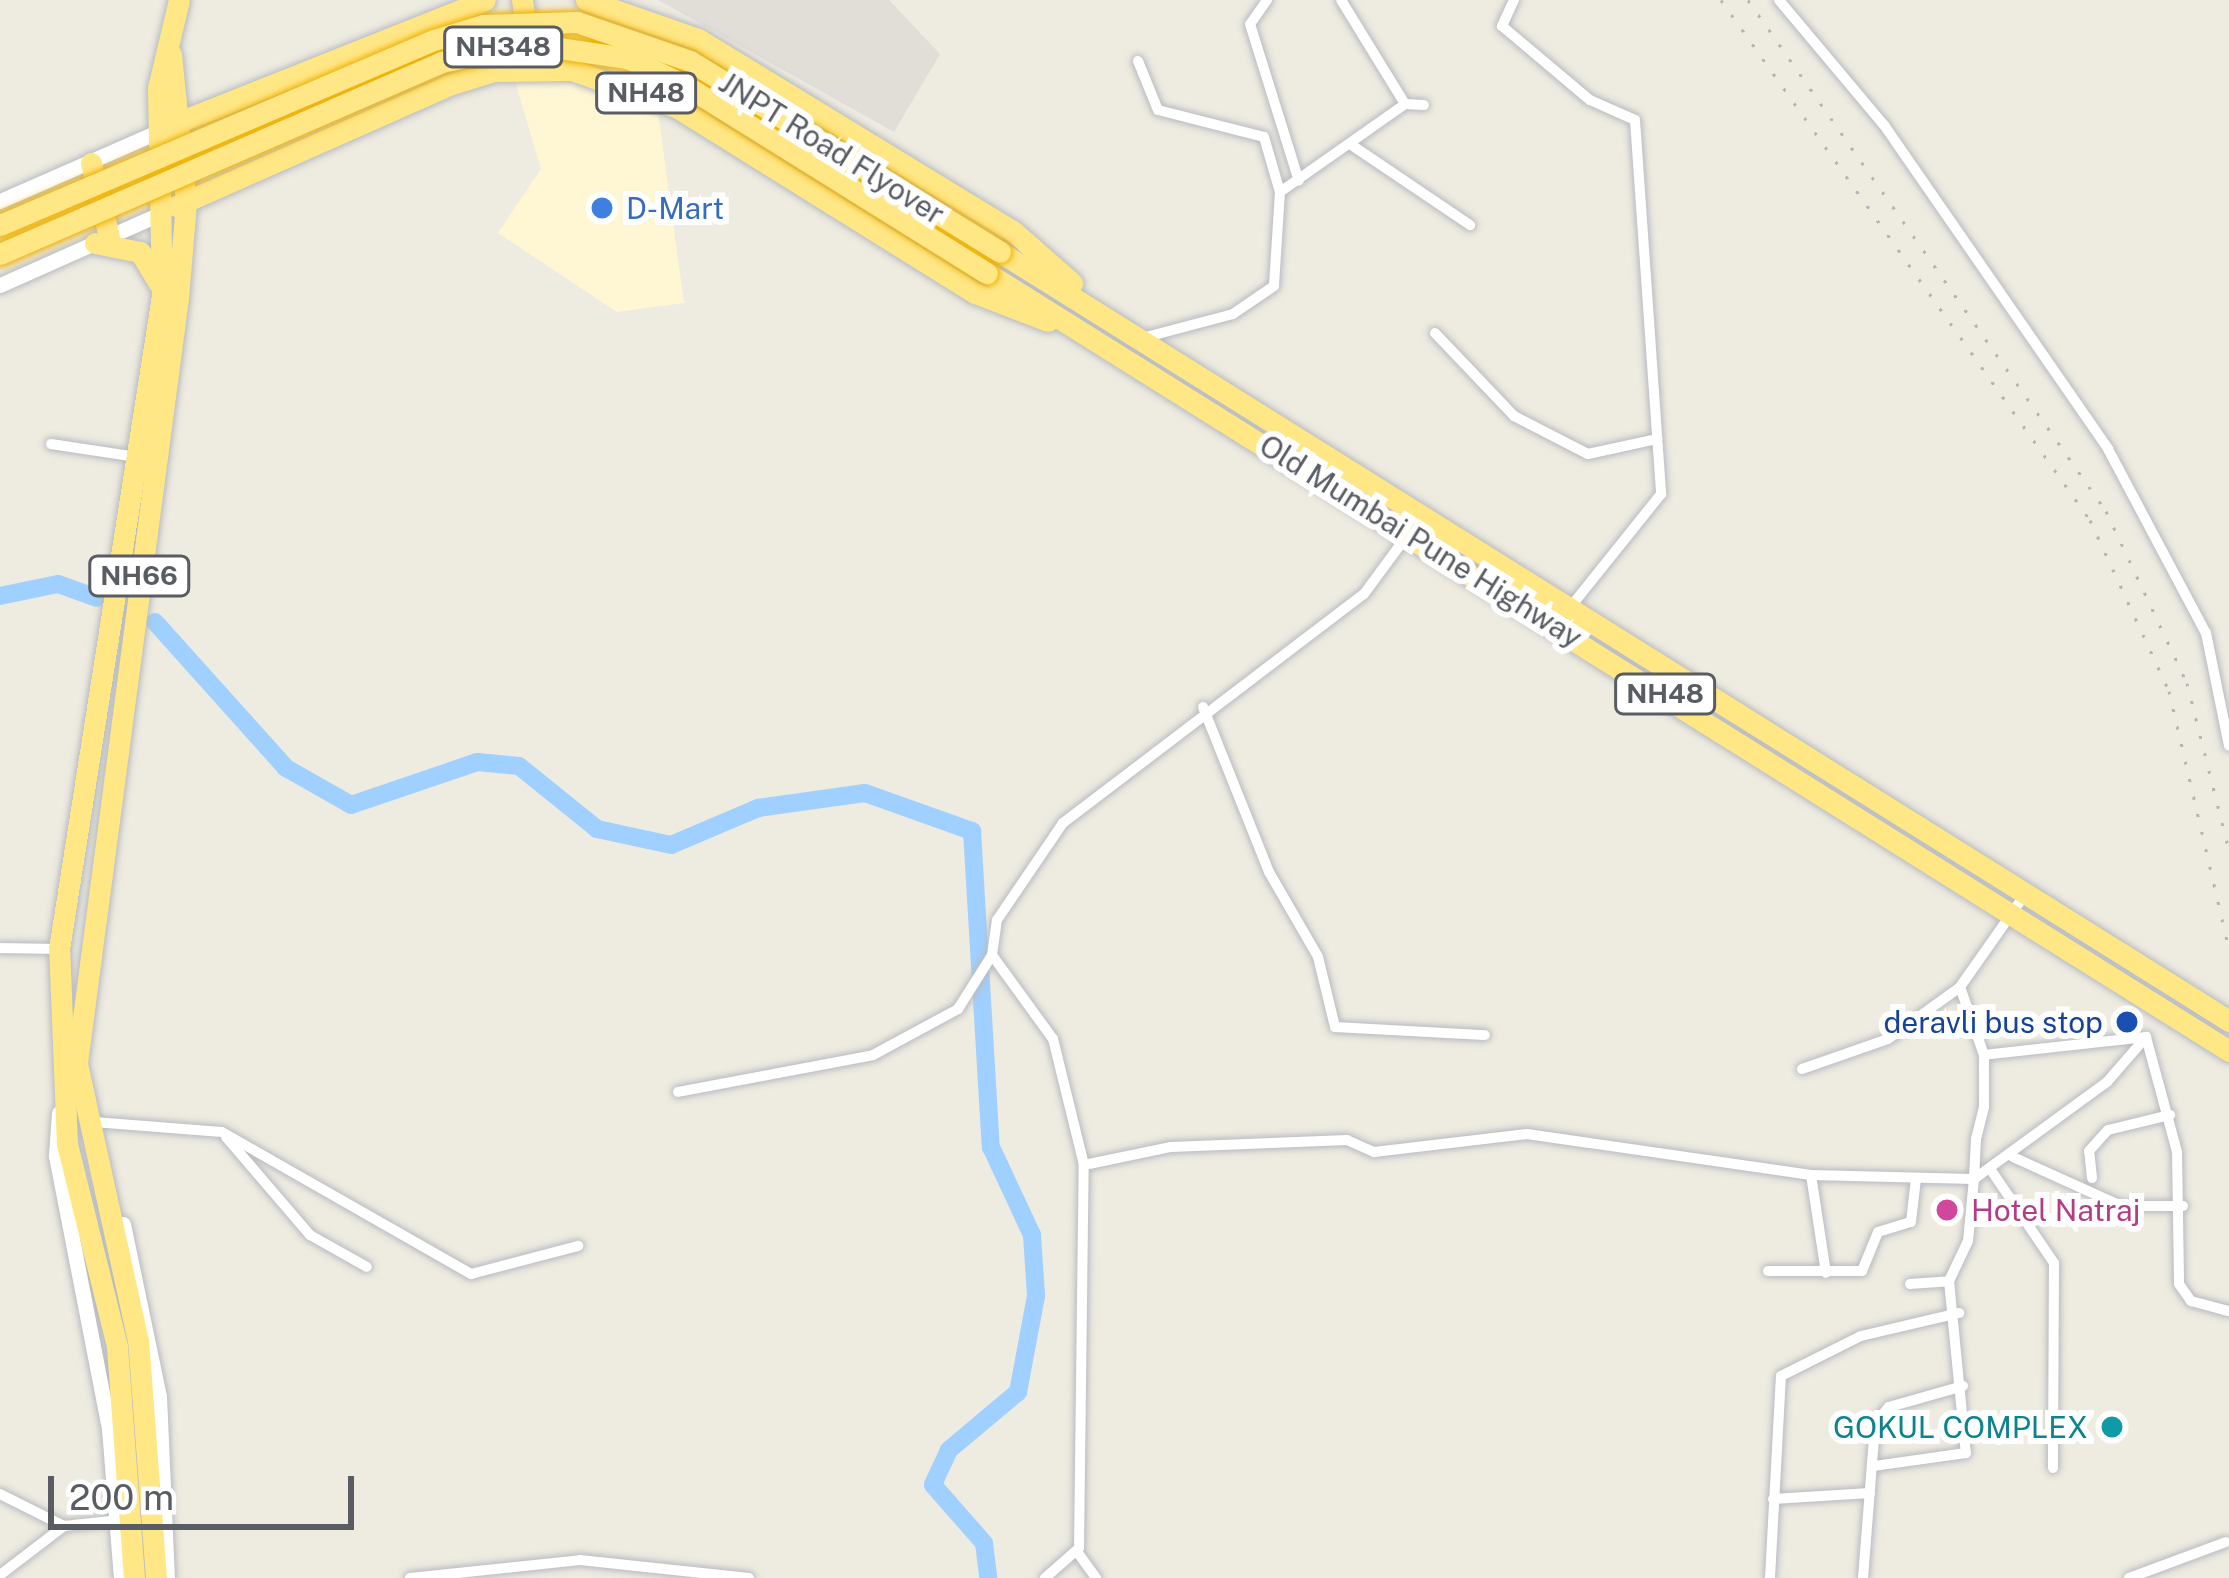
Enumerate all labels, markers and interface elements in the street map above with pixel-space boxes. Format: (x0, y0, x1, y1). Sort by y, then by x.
road number: NH348 (443, 26, 563, 68)
street label: JNPT Road Flyover (713, 64, 951, 232)
road number: NH48 (595, 72, 697, 114)
place label: D-Mart (626, 190, 724, 226)
marker: D-Mart (589, 195, 615, 221)
street label: Old Mumbai Pune Highway (1253, 427, 1589, 655)
road number: NH66 (88, 555, 190, 597)
road number: NH48 (1614, 673, 1716, 715)
place label: deravli bus stop (1883, 1004, 2103, 1040)
marker: deravli bus stop (2114, 1009, 2140, 1035)
place label: Hotel Natraj (1971, 1192, 2140, 1228)
marker: Hotel Natraj (1934, 1197, 1960, 1223)
place label: GOKUL COMPLEX (1833, 1409, 2088, 1445)
marker: GOKUL COMPLEX (2099, 1414, 2125, 1440)
scale bar (54, 1452, 360, 1526)
text: 200 m (69, 1476, 174, 1518)

